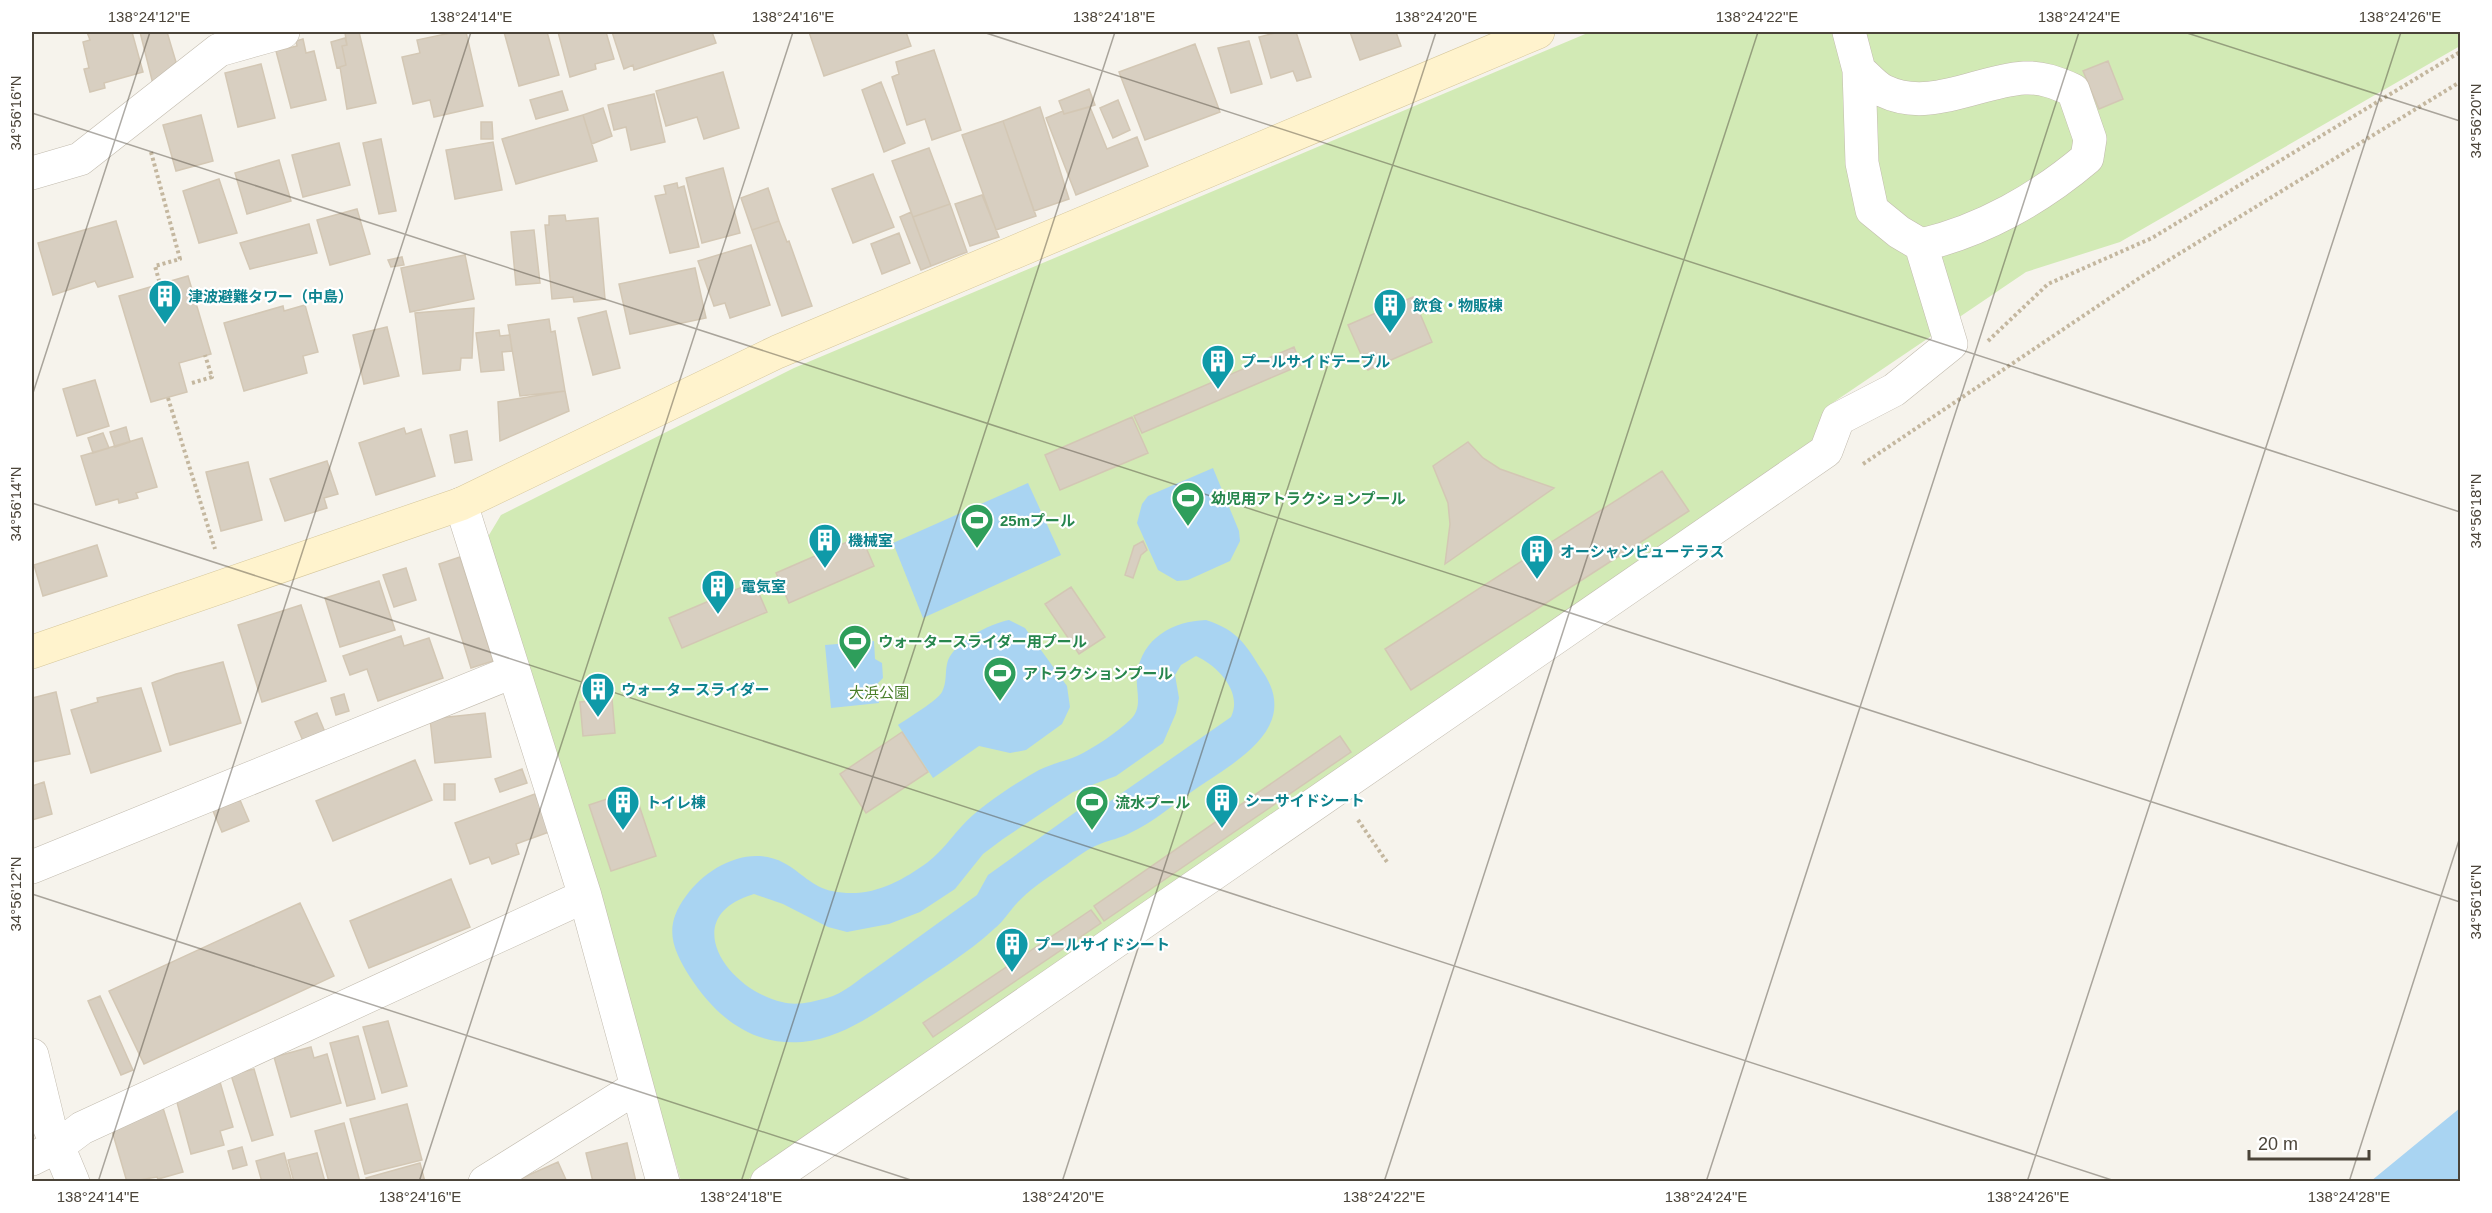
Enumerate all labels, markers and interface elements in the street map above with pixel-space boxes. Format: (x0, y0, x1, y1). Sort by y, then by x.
text: 138°24'12"E (108, 8, 190, 25)
text: 138°24'14"E (430, 8, 512, 25)
text: 138°24'16"E (752, 8, 834, 25)
text: 138°24'18"E (1073, 8, 1155, 25)
text: 138°24'20"E (1395, 8, 1477, 25)
text: 138°24'22"E (1716, 8, 1798, 25)
text: 138°24'24"E (2038, 8, 2120, 25)
text: 138°24'26"E (2359, 8, 2441, 25)
text: 34°56'16"N (7, 75, 24, 151)
text: 34°56'20"N (2467, 83, 2484, 159)
building icon: 津波避難タワー（中島） (147, 278, 183, 325)
building icon: 飲食・物販棟 (1372, 287, 1408, 334)
place label: 津波避難タワー（中島） (188, 288, 353, 305)
place label: 飲食・物販棟 (1413, 297, 1503, 314)
building icon: プールサイドテーブル (1200, 343, 1236, 390)
place label: プールサイドテーブル (1241, 353, 1390, 370)
text: 34°56'14"N (7, 466, 24, 542)
text: 34°56'18"N (2467, 473, 2484, 549)
sports icon: 幼児用アトラクションプール (1170, 480, 1206, 527)
place label: 幼児用アトラクションプール (1211, 490, 1406, 507)
sports icon: 25mプール (959, 502, 995, 549)
place label: 25mプール (1000, 512, 1075, 529)
building icon: 機械室 (807, 522, 843, 569)
place label: 機械室 (848, 532, 893, 549)
building icon: オーシャンビューテラス (1519, 533, 1555, 580)
place label: オーシャンビューテラス (1560, 543, 1724, 560)
building icon: 電気室 (700, 568, 736, 615)
place label: 電気室 (741, 578, 786, 595)
sports icon: ウォータースライダー用プール (837, 623, 873, 670)
place label: ウォータースライダー用プール (878, 633, 1087, 650)
sports icon: アトラクションプール (982, 655, 1018, 702)
place label: アトラクションプール (1023, 665, 1173, 682)
building icon: ウォータースライダー (580, 671, 616, 718)
place label: ウォータースライダー (621, 681, 770, 698)
park label: 大浜公園 (849, 684, 909, 701)
building icon: シーサイドシート (1204, 782, 1240, 829)
building icon: トイレ棟 (605, 784, 641, 831)
sports icon: 流水プール (1074, 784, 1110, 831)
place label: シーサイドシート (1245, 792, 1365, 809)
place label: トイレ棟 (646, 794, 706, 811)
place label: 流水プール (1115, 794, 1190, 811)
text: 34°56'12"N (7, 856, 24, 932)
text: 34°56'16"N (2467, 864, 2484, 940)
building icon: プールサイドシート (994, 926, 1030, 973)
place label: プールサイドシート (1035, 936, 1170, 953)
scale bar (2249, 1123, 2369, 1161)
text: 20 m (2258, 1134, 2298, 1154)
text: 138°24'14"E (57, 1188, 139, 1205)
text: 138°24'16"E (379, 1188, 461, 1205)
text: 138°24'18"E (700, 1188, 782, 1205)
text: 138°24'20"E (1022, 1188, 1104, 1205)
text: 138°24'22"E (1343, 1188, 1425, 1205)
text: 138°24'24"E (1665, 1188, 1747, 1205)
text: 138°24'26"E (1987, 1188, 2069, 1205)
text: 138°24'28"E (2308, 1188, 2390, 1205)

